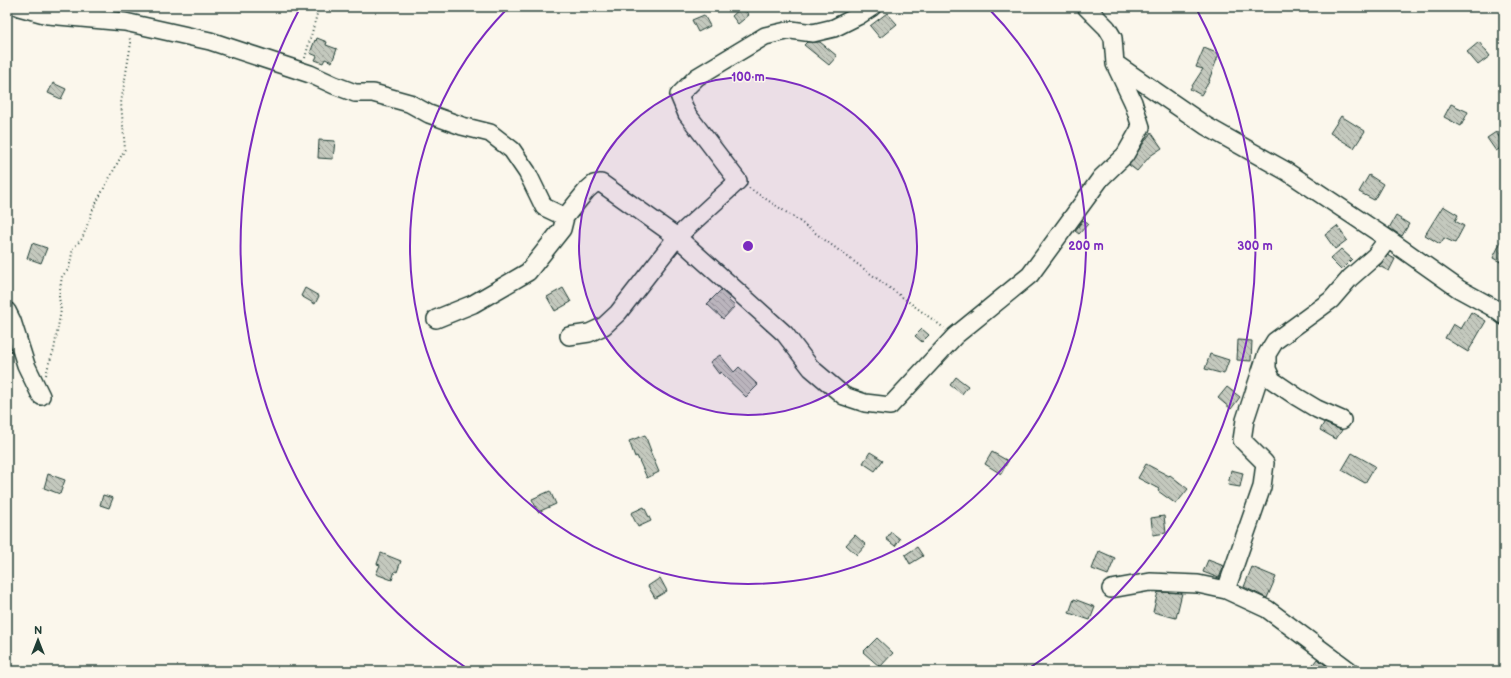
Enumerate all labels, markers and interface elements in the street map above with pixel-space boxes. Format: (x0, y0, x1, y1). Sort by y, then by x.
text: 100 m (731, 70, 765, 85)
centre of rings (741, 239, 755, 253)
text: 200 m (1068, 239, 1104, 254)
text: 300 m (1237, 239, 1273, 254)
north arrow (18, 620, 58, 660)
text: N (34, 624, 42, 637)

